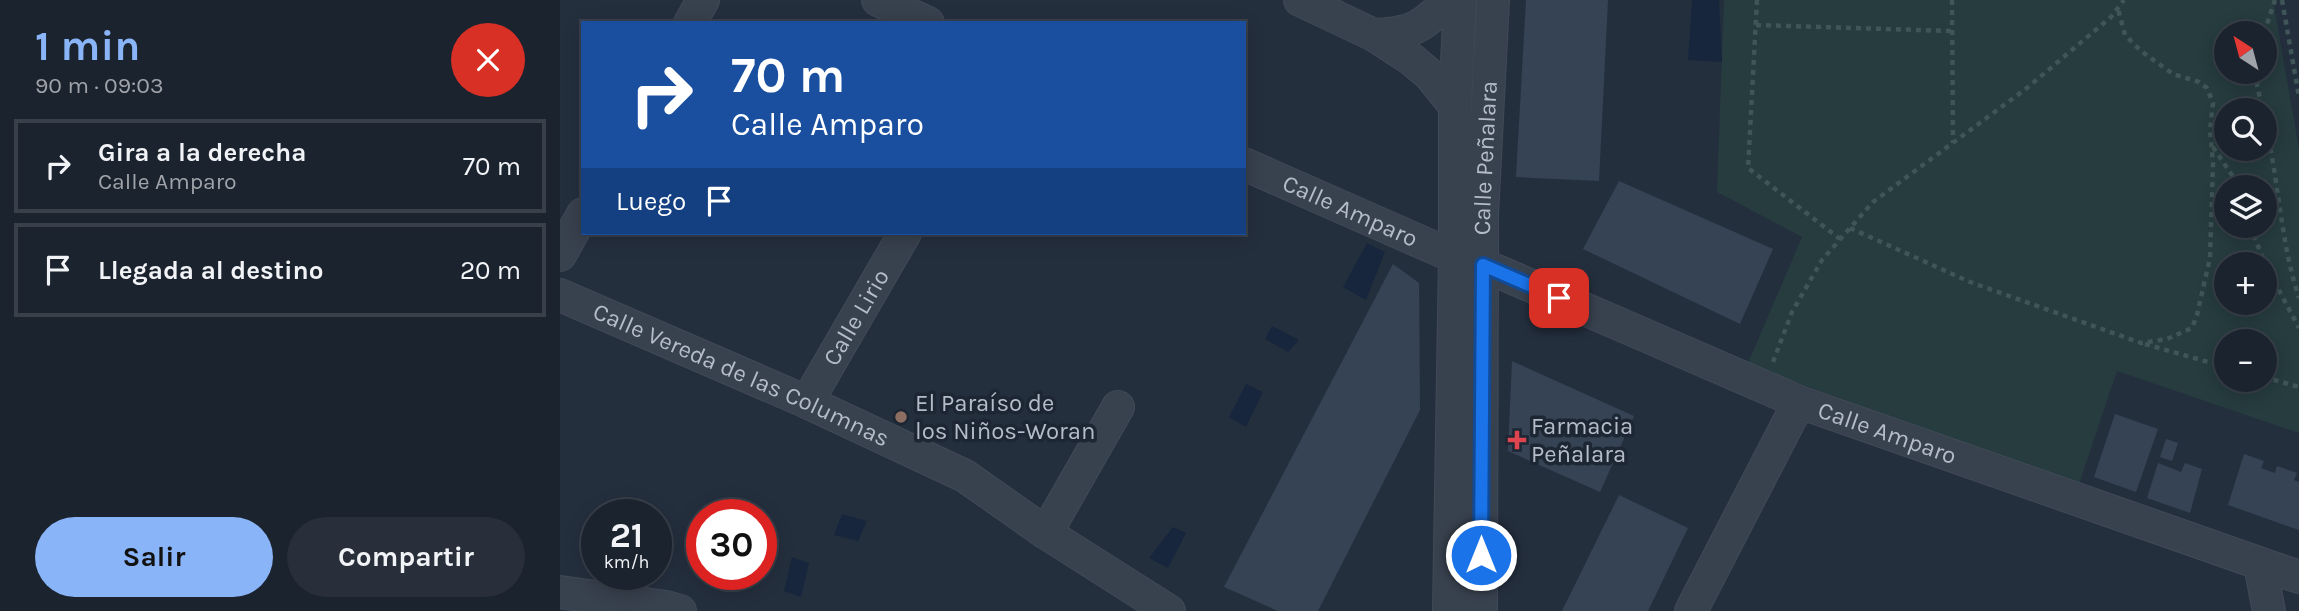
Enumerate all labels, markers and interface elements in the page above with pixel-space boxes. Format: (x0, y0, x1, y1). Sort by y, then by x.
text: 1 min (35, 21, 140, 71)
north arrow (2214, 21, 2277, 84)
map controls (2214, 21, 2277, 392)
button: close (451, 23, 525, 97)
text: 70 m (731, 47, 845, 104)
icon: right (616, 49, 707, 140)
text: 90 m · 09:03 (35, 72, 164, 99)
street label: Calle Peñalara (1468, 80, 1503, 235)
button: search (2214, 98, 2277, 161)
text: Calle Amparo (731, 106, 924, 143)
text: Gira a la derecha (98, 137, 307, 168)
icon: right (39, 147, 77, 185)
text: 70 m (463, 151, 521, 182)
text: Calle Amparo (98, 168, 237, 195)
street label: Calle Amparo (1278, 169, 1422, 253)
button: layers (2214, 175, 2277, 238)
icon: arrive (700, 182, 738, 220)
text: Luego (616, 186, 686, 217)
icon: arrive (39, 251, 77, 289)
button: + (2214, 252, 2277, 315)
text: Llegada al destino (98, 255, 324, 286)
text: 20 m (460, 255, 521, 286)
street label: Calle Lirio (817, 264, 895, 370)
pin (1529, 268, 1589, 328)
icon: arrive (1540, 279, 1578, 317)
street label: Calle Vereda de las Columnas (589, 297, 894, 453)
button: − (2214, 329, 2277, 392)
place label: El Paraíso de los Niños-Woran (915, 389, 1095, 445)
street label: Calle Amparo (1814, 396, 1960, 470)
marker: El Paraíso de los Niños-Woran (893, 409, 909, 425)
place label: Farmacia Peñalara (1531, 412, 1633, 468)
marker: Farmacia Peñalara (1509, 432, 1525, 448)
speed limit sign: 30 (686, 499, 777, 590)
text: 21 (610, 515, 643, 556)
button: Salir (35, 517, 273, 597)
button: Compartir (287, 517, 525, 597)
position arrow (1444, 518, 1518, 592)
text: km/h (604, 551, 649, 573)

